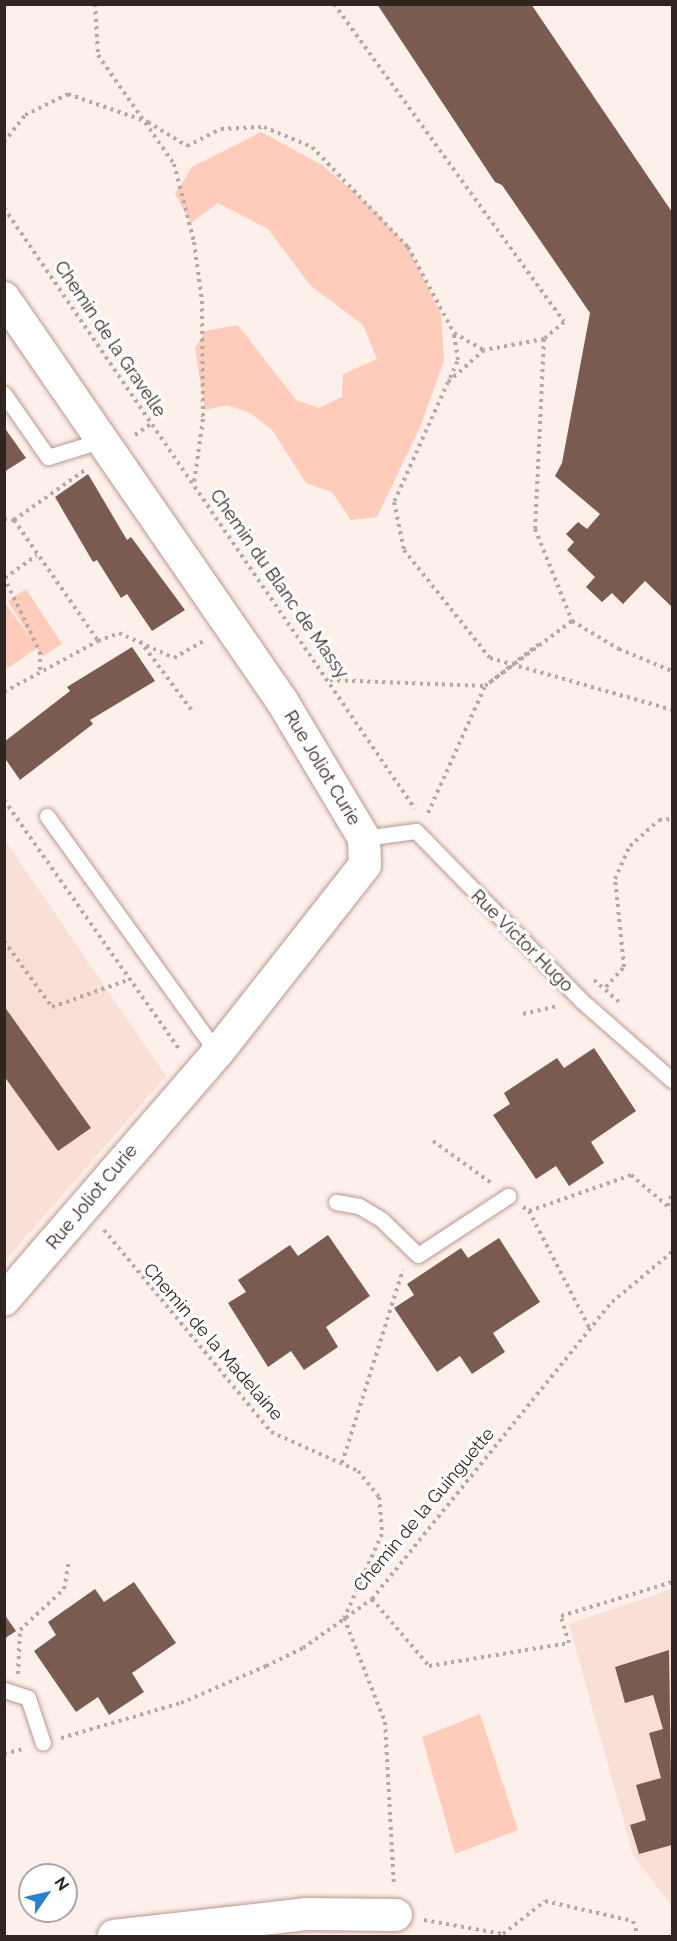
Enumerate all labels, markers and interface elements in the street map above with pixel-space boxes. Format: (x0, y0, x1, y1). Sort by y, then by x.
street label: Chemin de la Gravelle (50, 257, 170, 421)
street label: Chemin du Blanc de Massy (205, 485, 353, 683)
street label: Rue Joliot Curie (279, 706, 365, 830)
street label: Rue Victor Hugo (466, 885, 578, 997)
street label: Rue Joliot Curie (42, 1140, 142, 1254)
street label: Chemin de la Madelaine (139, 1259, 287, 1425)
street label: Chemin de la Guinguette (349, 1424, 499, 1596)
north arrow (18, 1863, 78, 1923)
text: N (50, 1873, 73, 1894)

